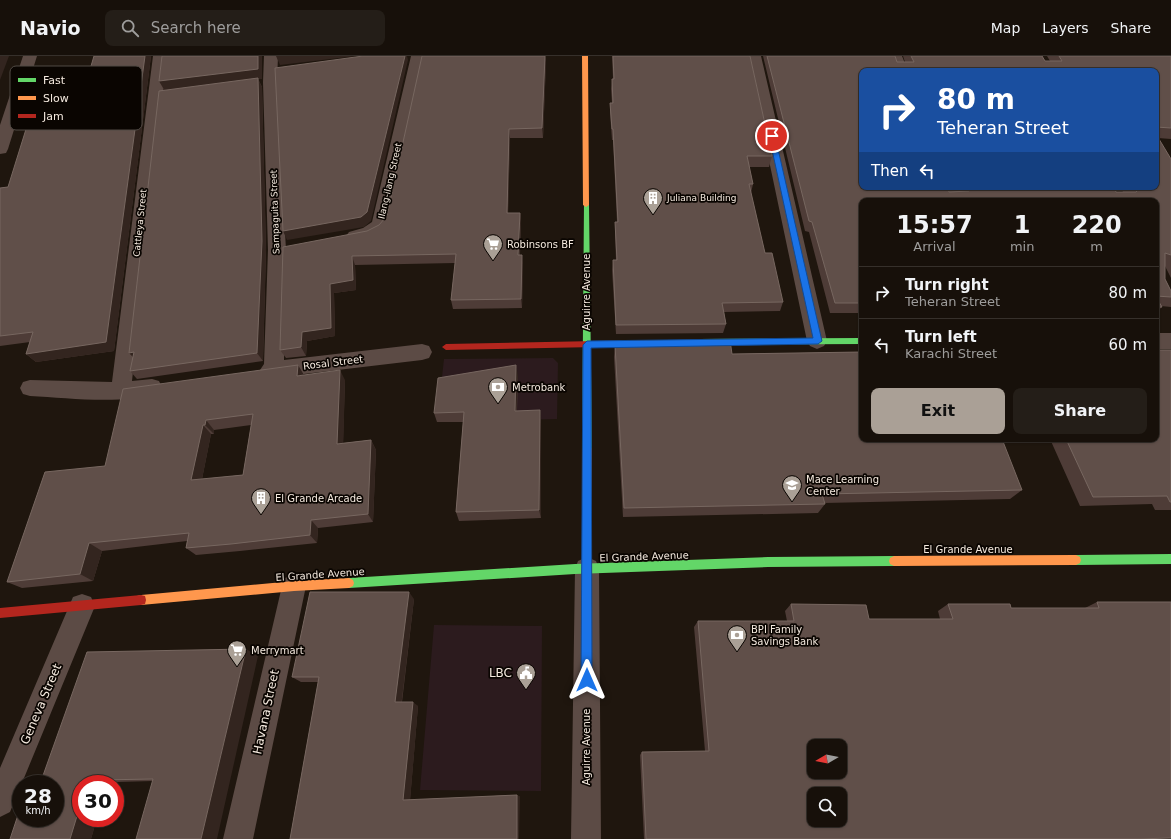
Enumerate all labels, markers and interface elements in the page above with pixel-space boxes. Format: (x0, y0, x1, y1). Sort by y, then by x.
search box (105, 10, 385, 46)
text: Navio (20, 17, 81, 39)
icon: search (119, 17, 141, 39)
text: Search here (151, 19, 241, 37)
text: Map (991, 20, 1020, 36)
text: Layers (1042, 20, 1089, 36)
text: Share (1111, 20, 1151, 36)
legend (10, 66, 142, 130)
text: Fast (43, 74, 66, 87)
text: 80 m (937, 83, 1015, 116)
icon: right (871, 84, 923, 136)
text: Slow (43, 92, 69, 105)
text: Jam (42, 110, 64, 123)
text: Teheran Street (937, 117, 1069, 138)
pin (755, 119, 789, 153)
icon: arrive (761, 125, 783, 147)
street label: Ilang-ilang Street (376, 142, 404, 220)
icon: left (916, 160, 938, 182)
text: Then (871, 162, 908, 180)
street label: Sampaguita Street (269, 169, 281, 254)
building icon: Juliana Building (642, 187, 664, 215)
street label: Cattleya Street (131, 188, 149, 257)
place label: Juliana Building (666, 193, 736, 203)
text: 15:57 (896, 211, 973, 239)
text: 1 (1014, 211, 1030, 239)
text: 220 (1072, 211, 1122, 239)
supermarket icon: Robinsons BF (482, 233, 504, 261)
place label: Robinsons BF (507, 239, 574, 250)
text: Arrival (913, 239, 956, 254)
text: min (1010, 239, 1034, 254)
text: m (1090, 239, 1103, 254)
street label: Aguirre Avenue (581, 254, 592, 330)
text: Turn right (905, 276, 989, 294)
icon: right (871, 282, 893, 304)
text: 80 m (1109, 284, 1147, 302)
text: Teheran Street (905, 294, 1000, 309)
text: Turn left (905, 328, 977, 346)
icon: left (871, 334, 893, 356)
text: 60 m (1109, 336, 1147, 354)
text: Karachi Street (905, 346, 997, 361)
street label: Rosal Street (302, 353, 364, 372)
bank icon: Metrobank (487, 376, 509, 404)
place label: Metrobank (512, 382, 566, 393)
button: Exit (871, 388, 1005, 434)
button: Share (1013, 388, 1147, 434)
school or university icon: Mace Learning Center (781, 474, 803, 502)
place label: Mace Learning Center (806, 474, 879, 497)
building icon: El Grande Arcade (250, 487, 272, 515)
place label: El Grande Arcade (275, 493, 362, 504)
street label: El Grande Avenue (923, 544, 1013, 555)
street label: El Grande Avenue (599, 549, 689, 564)
street label: El Grande Avenue (275, 566, 365, 583)
bank icon: BPI Family Savings Bank (726, 624, 748, 652)
place label: BPI Family Savings Bank (751, 624, 819, 647)
supermarket icon: Merrymart (226, 639, 248, 667)
place label: Merrymart (251, 645, 304, 656)
position arrow (566, 659, 608, 701)
street label: Geneva Street (18, 661, 64, 747)
public building icon: LBC (515, 662, 537, 690)
place label: LBC (489, 666, 512, 680)
street label: Havana Street (250, 668, 282, 756)
street label: Aguirre Avenue (581, 709, 592, 785)
north arrow (807, 739, 847, 779)
map controls (807, 739, 847, 827)
speed limit sign: 30 (72, 775, 124, 827)
text: 28 (24, 784, 52, 808)
button: search (807, 787, 847, 827)
text: km/h (25, 805, 51, 816)

